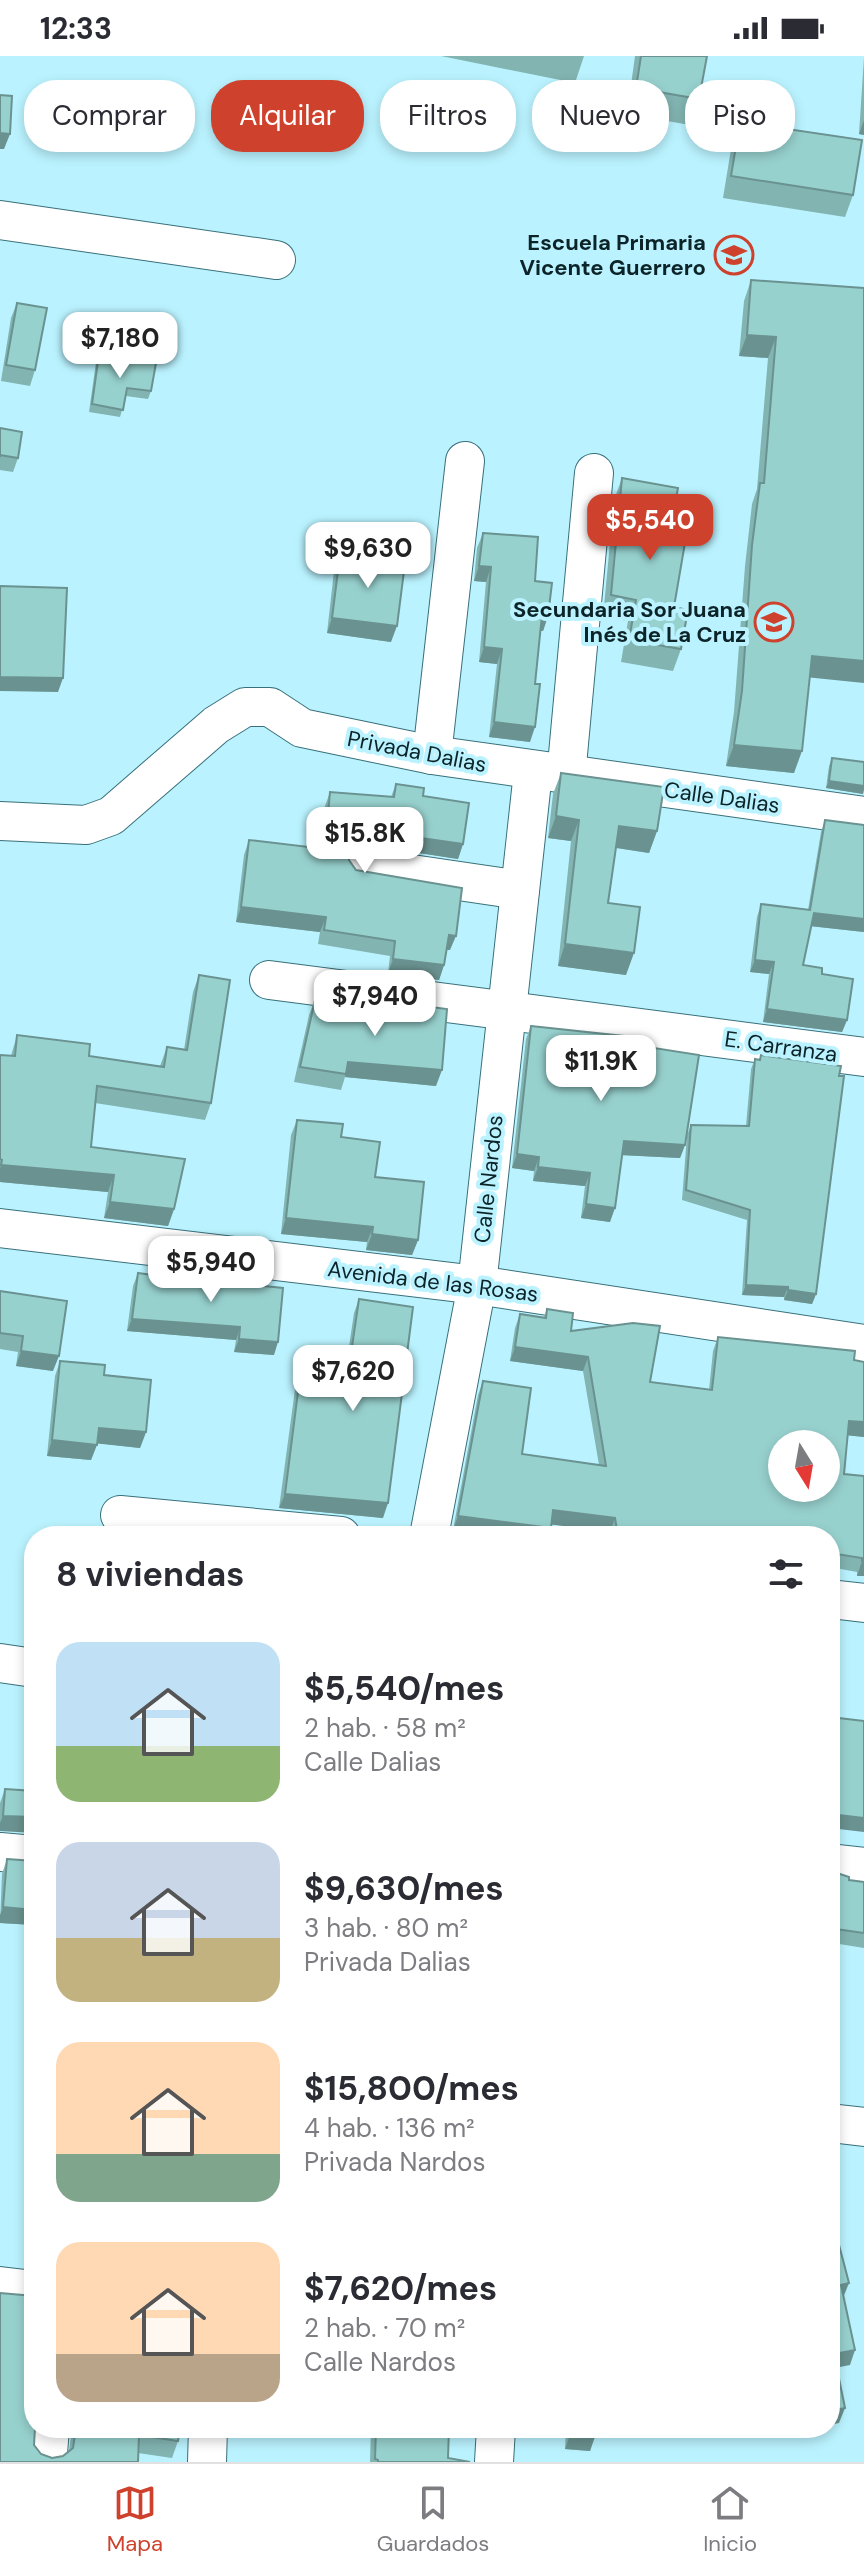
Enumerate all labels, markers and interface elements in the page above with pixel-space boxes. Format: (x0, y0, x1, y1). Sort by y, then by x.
text: 12:33 (40, 9, 112, 48)
chip: Comprar (24, 80, 195, 152)
chip: Alquilar (211, 80, 364, 152)
chip: Filtros (380, 80, 516, 152)
chip: Nuevo (532, 80, 669, 152)
chip: Piso (685, 80, 795, 152)
place label: Escuela Primaria Vicente Guerrero (519, 228, 706, 282)
school or university icon: Escuela Primaria Vicente Guerrero (713, 234, 755, 276)
pin: $7,180 (55, 312, 185, 380)
text: $7,180 (81, 321, 160, 355)
pin: $5,540 (585, 494, 715, 562)
text: $5,540 (605, 503, 695, 537)
pin: $9,630 (303, 522, 433, 590)
text: $9,630 (323, 531, 413, 565)
place label: Secundaria Sor Juana Inés de La Cruz (513, 595, 746, 649)
school or university icon: Secundaria Sor Juana Inés de La Cruz (753, 601, 795, 643)
street label: Privada Dalias (345, 724, 489, 779)
street label: Calle Dalias (662, 775, 781, 820)
pin: $15.8K (300, 807, 430, 875)
text: $15.8K (324, 816, 406, 850)
pin: $7,940 (310, 970, 440, 1038)
text: $7,940 (332, 979, 418, 1013)
street label: E. Carranza (723, 1024, 839, 1069)
pin: $11.9K (536, 1035, 666, 1103)
text: $11.9K (564, 1044, 638, 1078)
street label: Calle Nardos (467, 1114, 510, 1245)
pin: $5,940 (146, 1236, 276, 1304)
text: $5,940 (166, 1245, 256, 1279)
street label: Avenida de las Rosas (326, 1254, 540, 1309)
pin: $7,620 (288, 1345, 418, 1413)
text: $7,620 (311, 1354, 395, 1388)
north arrow (768, 1430, 840, 1502)
map controls (768, 1430, 840, 1502)
text: 8 viviendas (56, 1552, 244, 1597)
icon: filters (764, 1552, 808, 1596)
text: $5,540/mes (304, 1666, 504, 1711)
icon: home (120, 1674, 216, 1770)
text: 2 hab. · 58 m² (304, 1711, 466, 1745)
text: Calle Dalias (304, 1745, 441, 1779)
text: $9,630/mes (304, 1866, 504, 1911)
icon: home (120, 1874, 216, 1970)
text: 3 hab. · 80 m² (304, 1911, 468, 1945)
text: Privada Dalias (304, 1945, 471, 1979)
text: $15,800/mes (304, 2066, 519, 2111)
icon: home (120, 2074, 216, 2170)
text: 4 hab. · 136 m² (304, 2111, 475, 2145)
text: Privada Nardos (304, 2145, 486, 2179)
text: $7,620/mes (304, 2266, 497, 2311)
icon: home (120, 2274, 216, 2370)
text: 2 hab. · 70 m² (304, 2311, 465, 2345)
text: Calle Nardos (304, 2345, 456, 2379)
tab: Mapa (107, 2481, 163, 2558)
tab: Guardados (377, 2481, 489, 2558)
tab: Inicio (703, 2481, 757, 2558)

